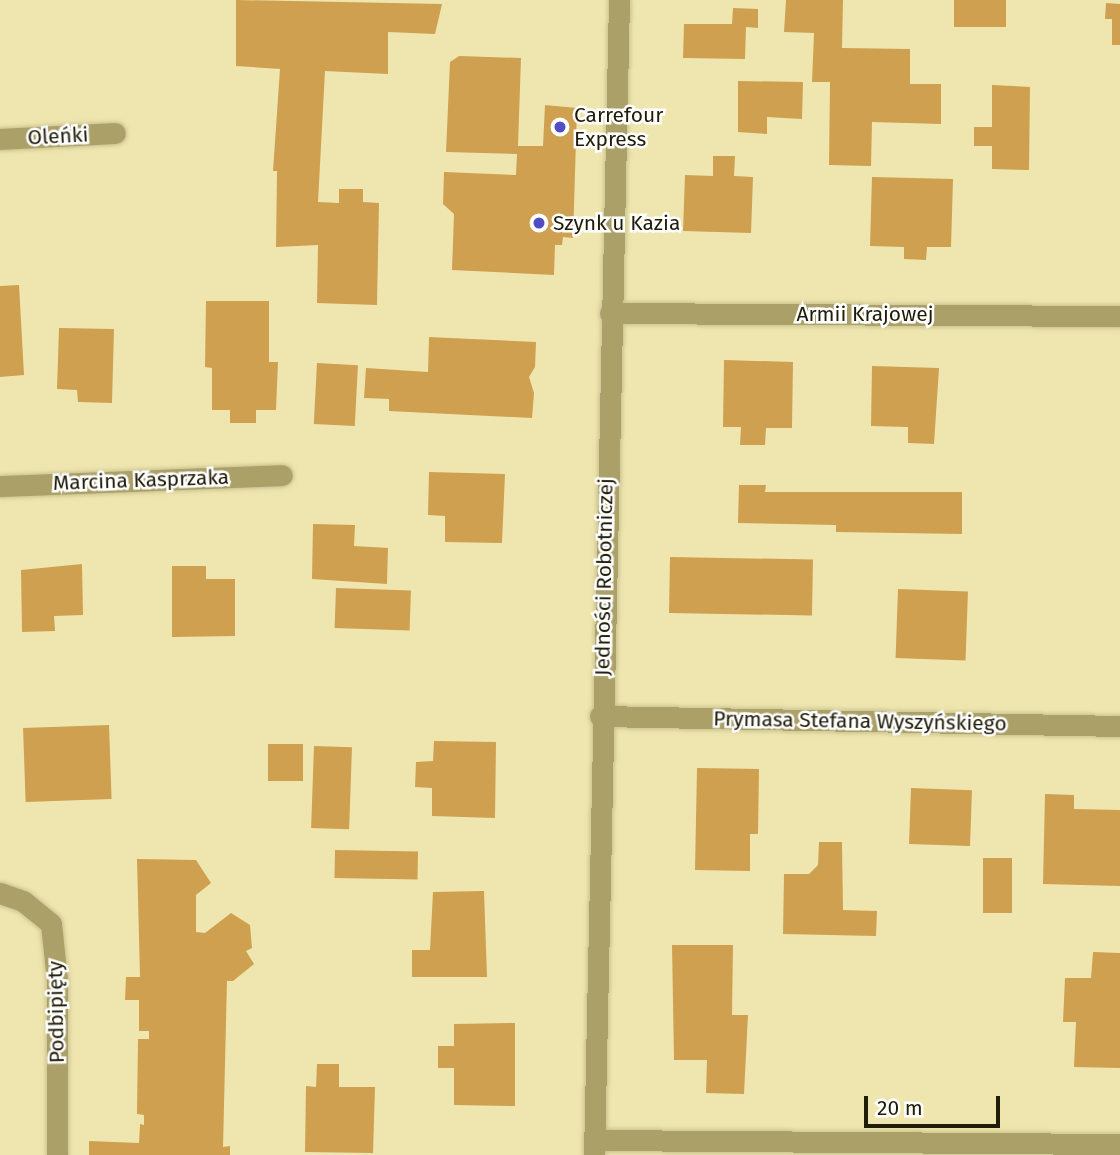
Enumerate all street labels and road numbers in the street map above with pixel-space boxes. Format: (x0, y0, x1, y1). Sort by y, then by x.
street label: Oleńki (27, 122, 89, 150)
street label: Armii Krajowej (796, 301, 934, 327)
street label: Marcina Kasprzaka (52, 464, 230, 496)
street label: Jedności Robotniczej (590, 478, 618, 676)
street label: Prymasa Stefana Wyszyńskiego (713, 706, 1007, 736)
street label: Podbipięty (43, 961, 69, 1063)

